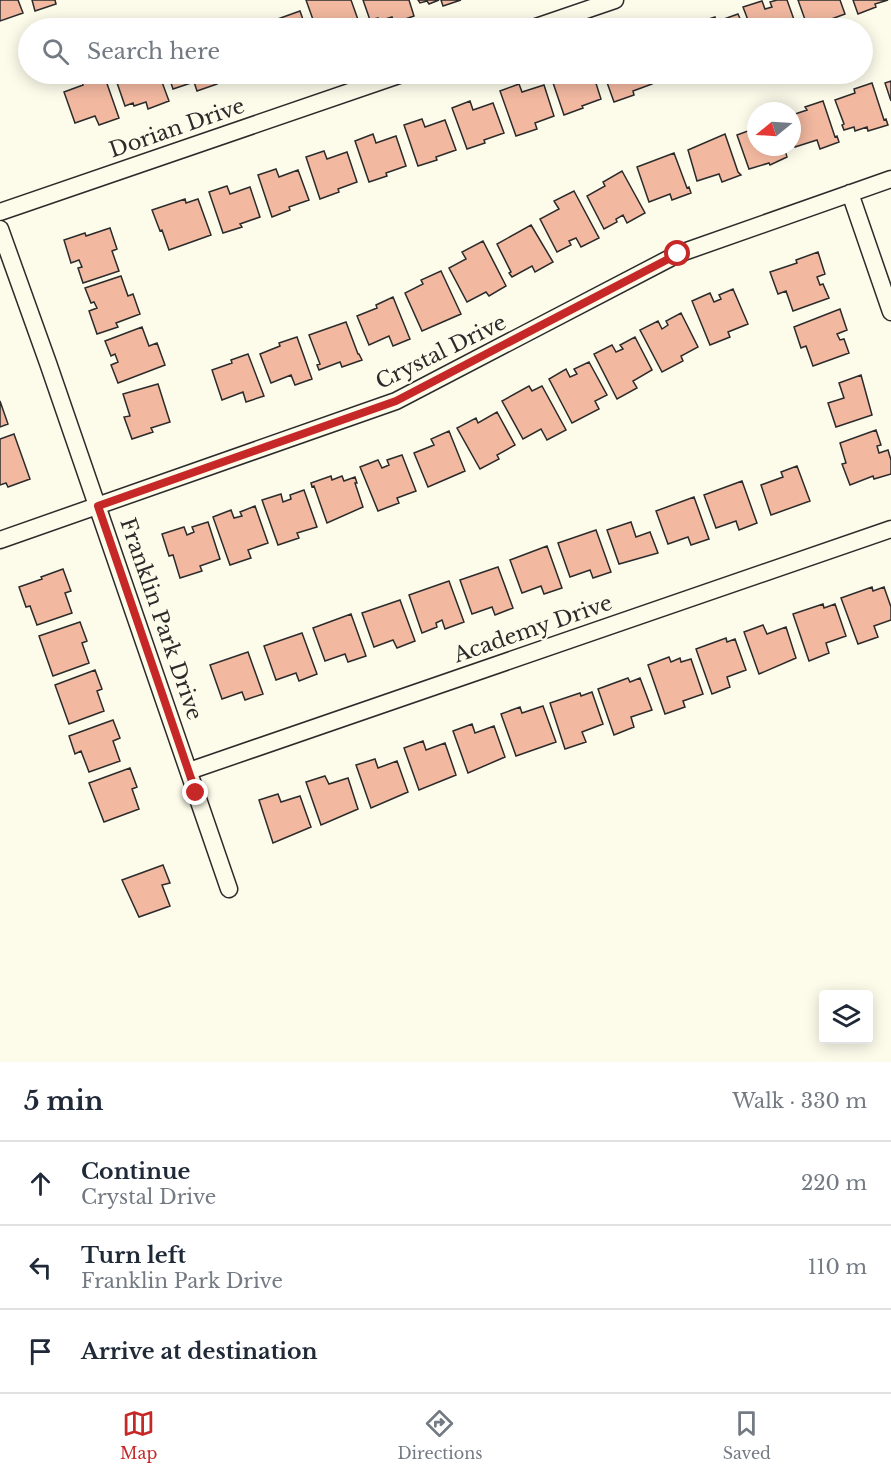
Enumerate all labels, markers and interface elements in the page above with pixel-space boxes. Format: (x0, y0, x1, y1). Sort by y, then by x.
search box (18, 18, 873, 84)
icon: search (39, 35, 72, 68)
text: Search here (87, 38, 220, 65)
street label: Dorian Drive (106, 93, 248, 163)
north arrow (747, 102, 801, 156)
route start (664, 240, 690, 266)
street label: Crystal Drive (372, 309, 510, 395)
street label: Franklin Park Drive (114, 515, 208, 723)
street label: Academy Drive (449, 590, 616, 669)
route end (182, 779, 208, 805)
map controls (819, 990, 873, 1044)
button: layers (819, 990, 873, 1044)
text: 5 min (24, 1085, 103, 1117)
text: Walk · 330 m (732, 1089, 867, 1113)
text: Continue (81, 1158, 190, 1185)
icon: ahead (24, 1167, 57, 1200)
text: 220 m (801, 1171, 867, 1195)
text: Crystal Drive (81, 1185, 216, 1209)
text: Turn left (81, 1242, 186, 1269)
icon: left (24, 1251, 57, 1284)
text: 110 m (808, 1255, 867, 1279)
text: Franklin Park Drive (81, 1269, 283, 1293)
icon: arrive (24, 1335, 57, 1368)
text: Arrive at destination (81, 1338, 318, 1365)
tab: Map (120, 1407, 157, 1463)
tab: Directions (397, 1407, 482, 1463)
tab: Saved (723, 1407, 771, 1463)

